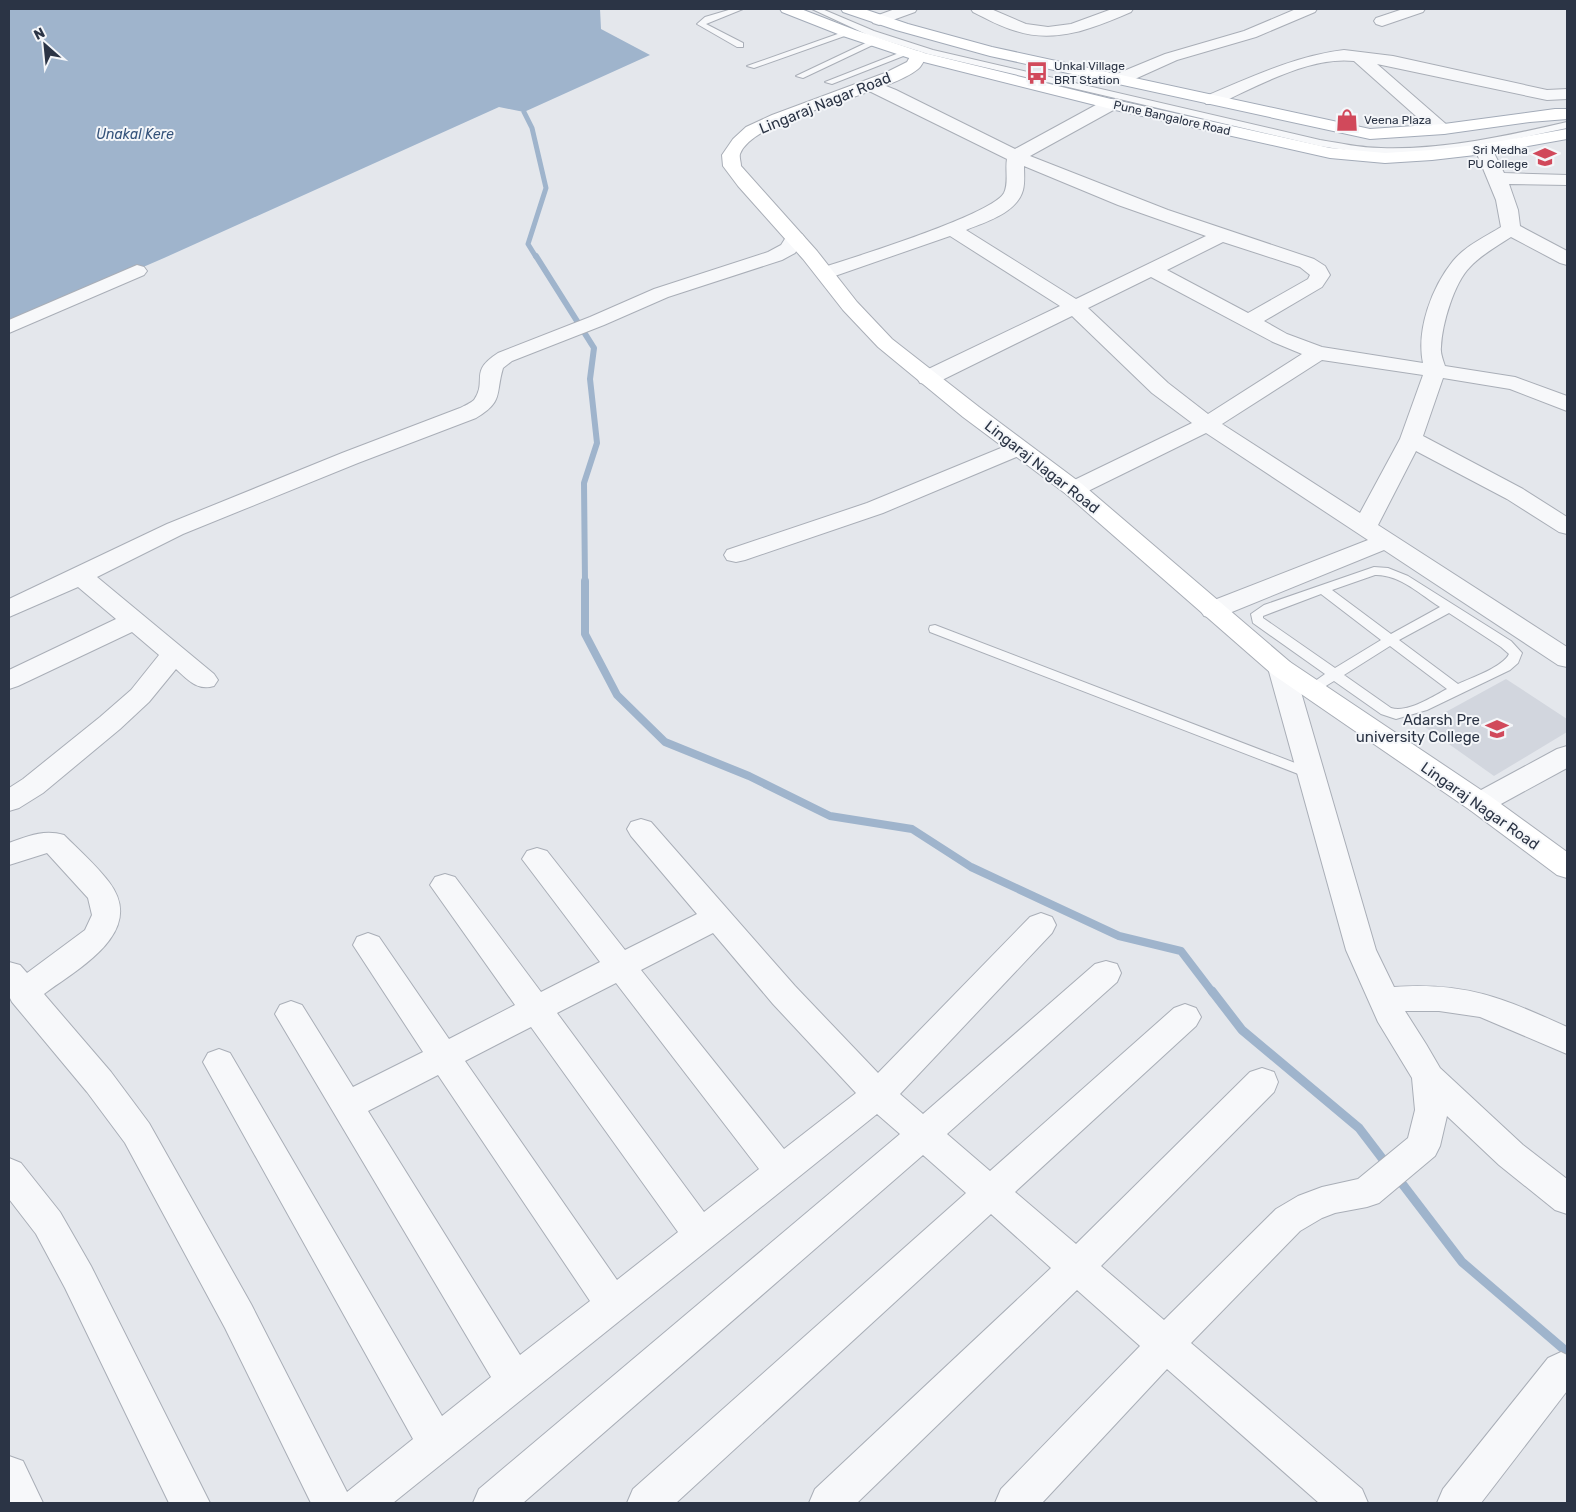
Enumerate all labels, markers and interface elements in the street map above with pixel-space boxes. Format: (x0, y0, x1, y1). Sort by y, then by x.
north arrow (20, 20, 70, 70)
text: N (31, 24, 48, 44)
place label: Unkal Village BRT Station (1054, 59, 1125, 87)
bus stop icon: Unkal Village BRT Station (1024, 60, 1050, 86)
street label: Lingaraj Nagar Road (757, 68, 893, 138)
street label: Pune Bangalore Road (1112, 98, 1232, 138)
shop icon: Veena Plaza (1334, 107, 1360, 133)
place label: Veena Plaza (1364, 113, 1432, 127)
water label: Unakal Kere (96, 126, 174, 143)
place label: Sri Medha PU College (1468, 143, 1528, 171)
school or university icon: Sri Medha PU College (1532, 144, 1558, 170)
street label: Lingaraj Nagar Road (981, 417, 1103, 517)
place label: Adarsh Pre university College (1356, 711, 1480, 746)
school or university icon: Adarsh Pre university College (1484, 716, 1510, 742)
street label: Lingaraj Nagar Road (1417, 758, 1543, 854)

